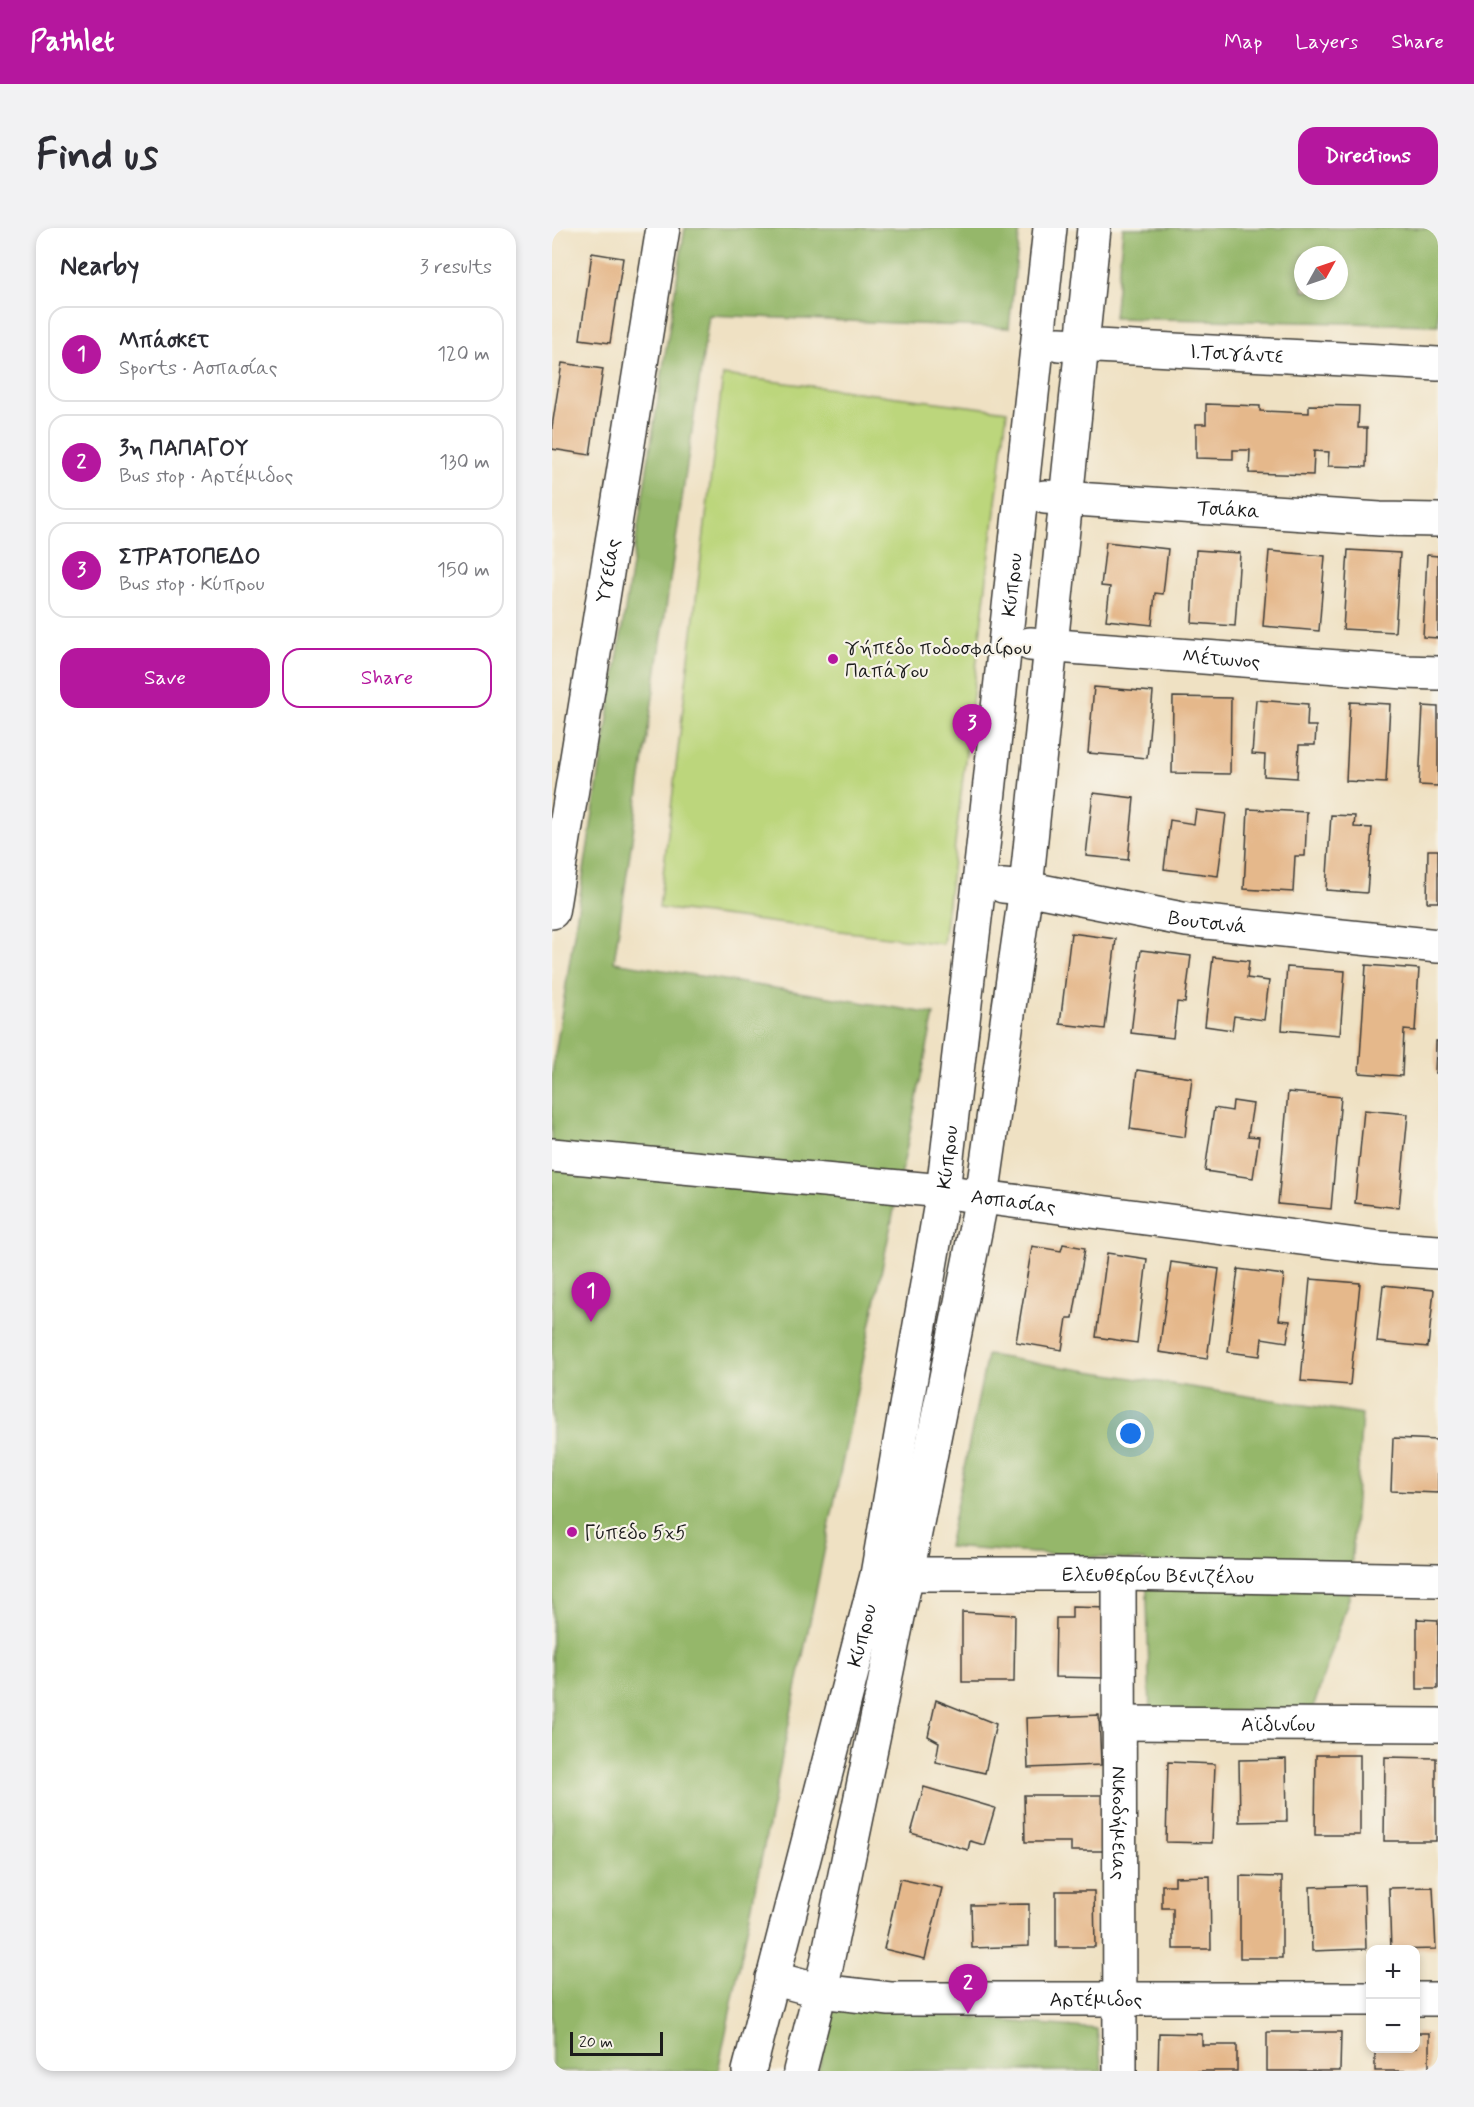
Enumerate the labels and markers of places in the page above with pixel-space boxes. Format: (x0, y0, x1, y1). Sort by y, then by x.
place label: γήπεδο ποδοσφαίρου Παπάγου (845, 635, 1031, 685)
marker: γήπεδο ποδοσφαίρου Παπάγου (826, 652, 840, 666)
pin: 3 (952, 704, 992, 754)
pin: 1 (572, 1272, 610, 1322)
place label: Γύπεδο 5χ5 (584, 1520, 687, 1547)
marker: Γύπεδο 5χ5 (565, 1525, 579, 1539)
pin: 2 (948, 1964, 988, 2014)

